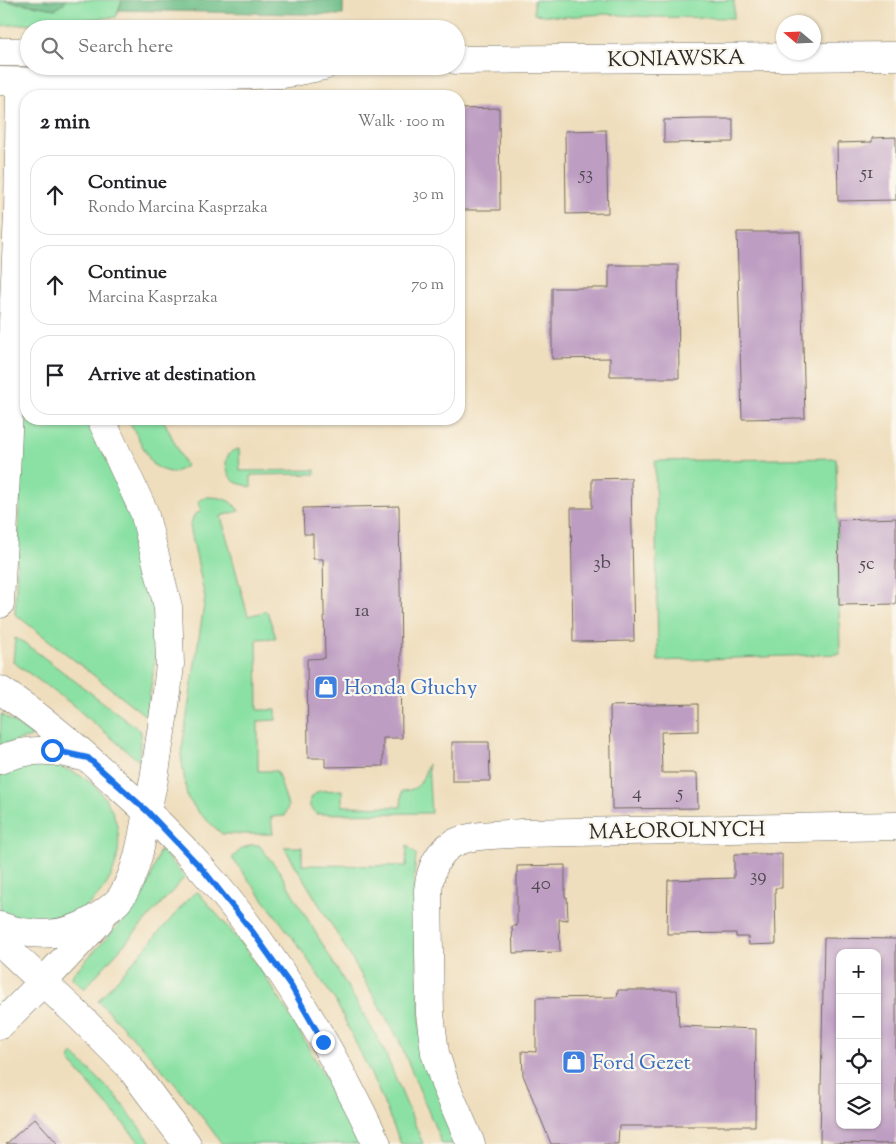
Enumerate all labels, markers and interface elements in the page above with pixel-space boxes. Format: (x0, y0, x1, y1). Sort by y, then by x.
north arrow (776, 15, 821, 60)
search box (20, 20, 465, 75)
icon: search (38, 34, 66, 62)
text: Search here (78, 34, 173, 61)
street label: KONIAWSKA (607, 44, 745, 76)
text: 2 min (40, 108, 90, 138)
text: Walk · 100 m (358, 111, 445, 134)
house number: 51 (860, 160, 874, 187)
house number: 53 (578, 161, 593, 188)
text: Continue (88, 170, 167, 197)
icon: ahead (41, 181, 69, 209)
text: 30 m (413, 184, 444, 207)
text: Rondo Marcina Kasprzaka (88, 197, 268, 220)
text: Continue (88, 260, 167, 287)
icon: ahead (41, 271, 69, 299)
text: 70 m (411, 274, 444, 297)
text: Marcina Kasprzaka (88, 287, 218, 310)
icon: arrive (41, 361, 69, 389)
text: Arrive at destination (88, 362, 256, 389)
house number: 3b (593, 550, 611, 577)
house number: 5c (858, 551, 875, 578)
house number: 1a (354, 598, 370, 625)
shop icon: Honda Głuchy (313, 674, 339, 700)
place label: Honda Głuchy (344, 674, 478, 704)
route start (41, 739, 64, 762)
house number: 4 (632, 780, 642, 807)
house number: 5 (676, 780, 684, 807)
street label: MAŁOROLNYCH (588, 815, 766, 849)
house number: 39 (750, 863, 766, 890)
house number: 40 (531, 871, 551, 898)
map controls (836, 949, 881, 1129)
button: + (836, 949, 881, 994)
button: − (836, 994, 881, 1039)
route end (312, 1031, 335, 1054)
button: locate (836, 1039, 881, 1084)
shop icon: Ford Gezet (561, 1049, 587, 1075)
place label: Ford Gezet (592, 1049, 691, 1079)
button: layers (836, 1084, 881, 1129)

